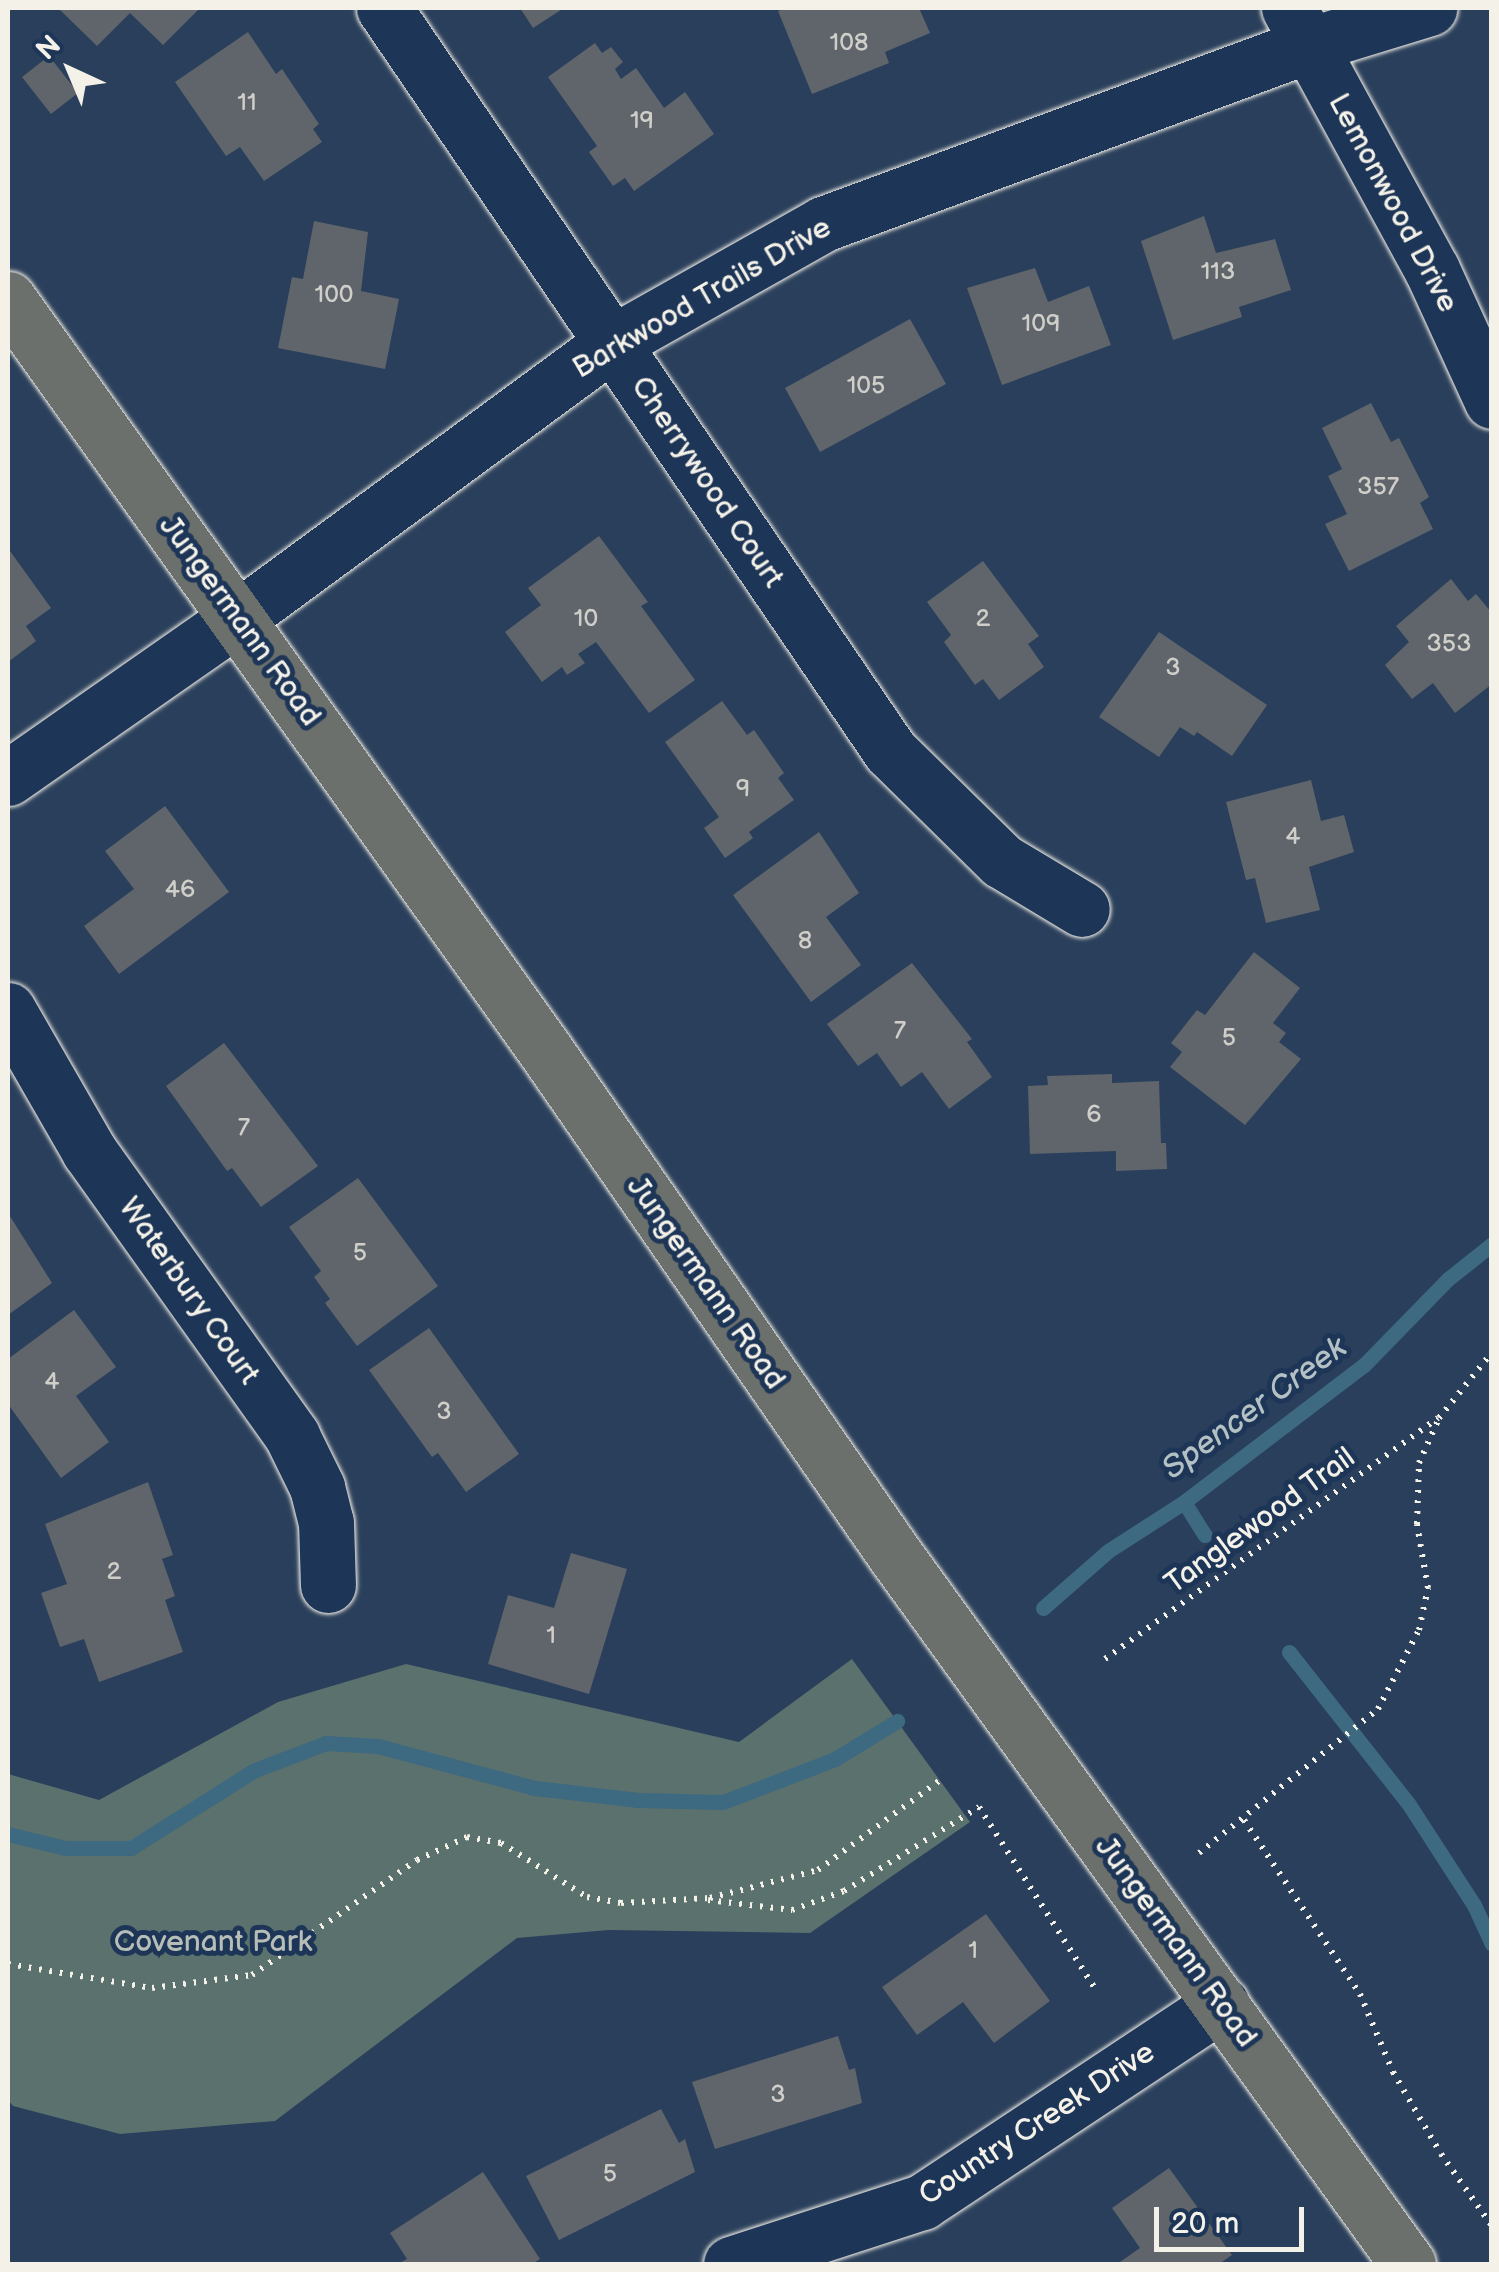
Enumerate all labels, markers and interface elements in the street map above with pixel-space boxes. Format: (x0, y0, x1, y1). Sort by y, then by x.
north arrow (20, 20, 120, 120)
house number: 108 (830, 28, 868, 58)
text: N (30, 29, 68, 67)
street label: Lemonwood Drive (1320, 87, 1466, 319)
house number: 11 (237, 88, 257, 118)
house number: 19 (630, 106, 654, 136)
street label: Barkwood Trails Drive (566, 209, 838, 387)
house number: 113 (1201, 257, 1235, 287)
house number: 100 (314, 280, 354, 310)
house number: 109 (1022, 309, 1060, 339)
street label: Cherrywood Court (623, 370, 791, 594)
house number: 105 (847, 371, 885, 401)
house number: 357 (1357, 472, 1399, 502)
street label: Jungermann Road (152, 509, 328, 733)
house number: 10 (574, 604, 598, 634)
house number: 2 (976, 604, 990, 634)
house number: 353 (1426, 629, 1472, 659)
house number: 3 (1165, 653, 1181, 683)
house number: 9 (736, 774, 750, 804)
house number: 4 (1285, 822, 1301, 852)
house number: 46 (165, 875, 195, 905)
house number: 8 (798, 926, 812, 956)
house number: 7 (894, 1016, 906, 1046)
house number: 5 (1222, 1023, 1236, 1053)
house number: 6 (1086, 1100, 1102, 1130)
house number: 7 (238, 1113, 250, 1143)
street label: Jungermann Road (619, 1170, 793, 1396)
street label: Waterbury Court (111, 1190, 267, 1392)
house number: 5 (353, 1238, 367, 1268)
water label: Spencer Creek (1155, 1329, 1355, 1489)
house number: 4 (44, 1367, 60, 1397)
house number: 3 (436, 1397, 452, 1427)
street label: Tanglewood Trail (1158, 1440, 1362, 1602)
house number: 2 (107, 1557, 121, 1587)
house number: 1 (546, 1621, 556, 1651)
street label: Jungermann Road (1088, 1830, 1264, 2054)
park label: Covenant Park (114, 1924, 312, 1960)
house number: 1 (968, 1936, 978, 1966)
street label: Country Creek Drive (912, 2034, 1162, 2214)
house number: 3 (770, 2080, 786, 2110)
house number: 5 (603, 2159, 617, 2189)
scale bar (1159, 2187, 1309, 2249)
text: 20 m (1171, 2206, 1239, 2242)

